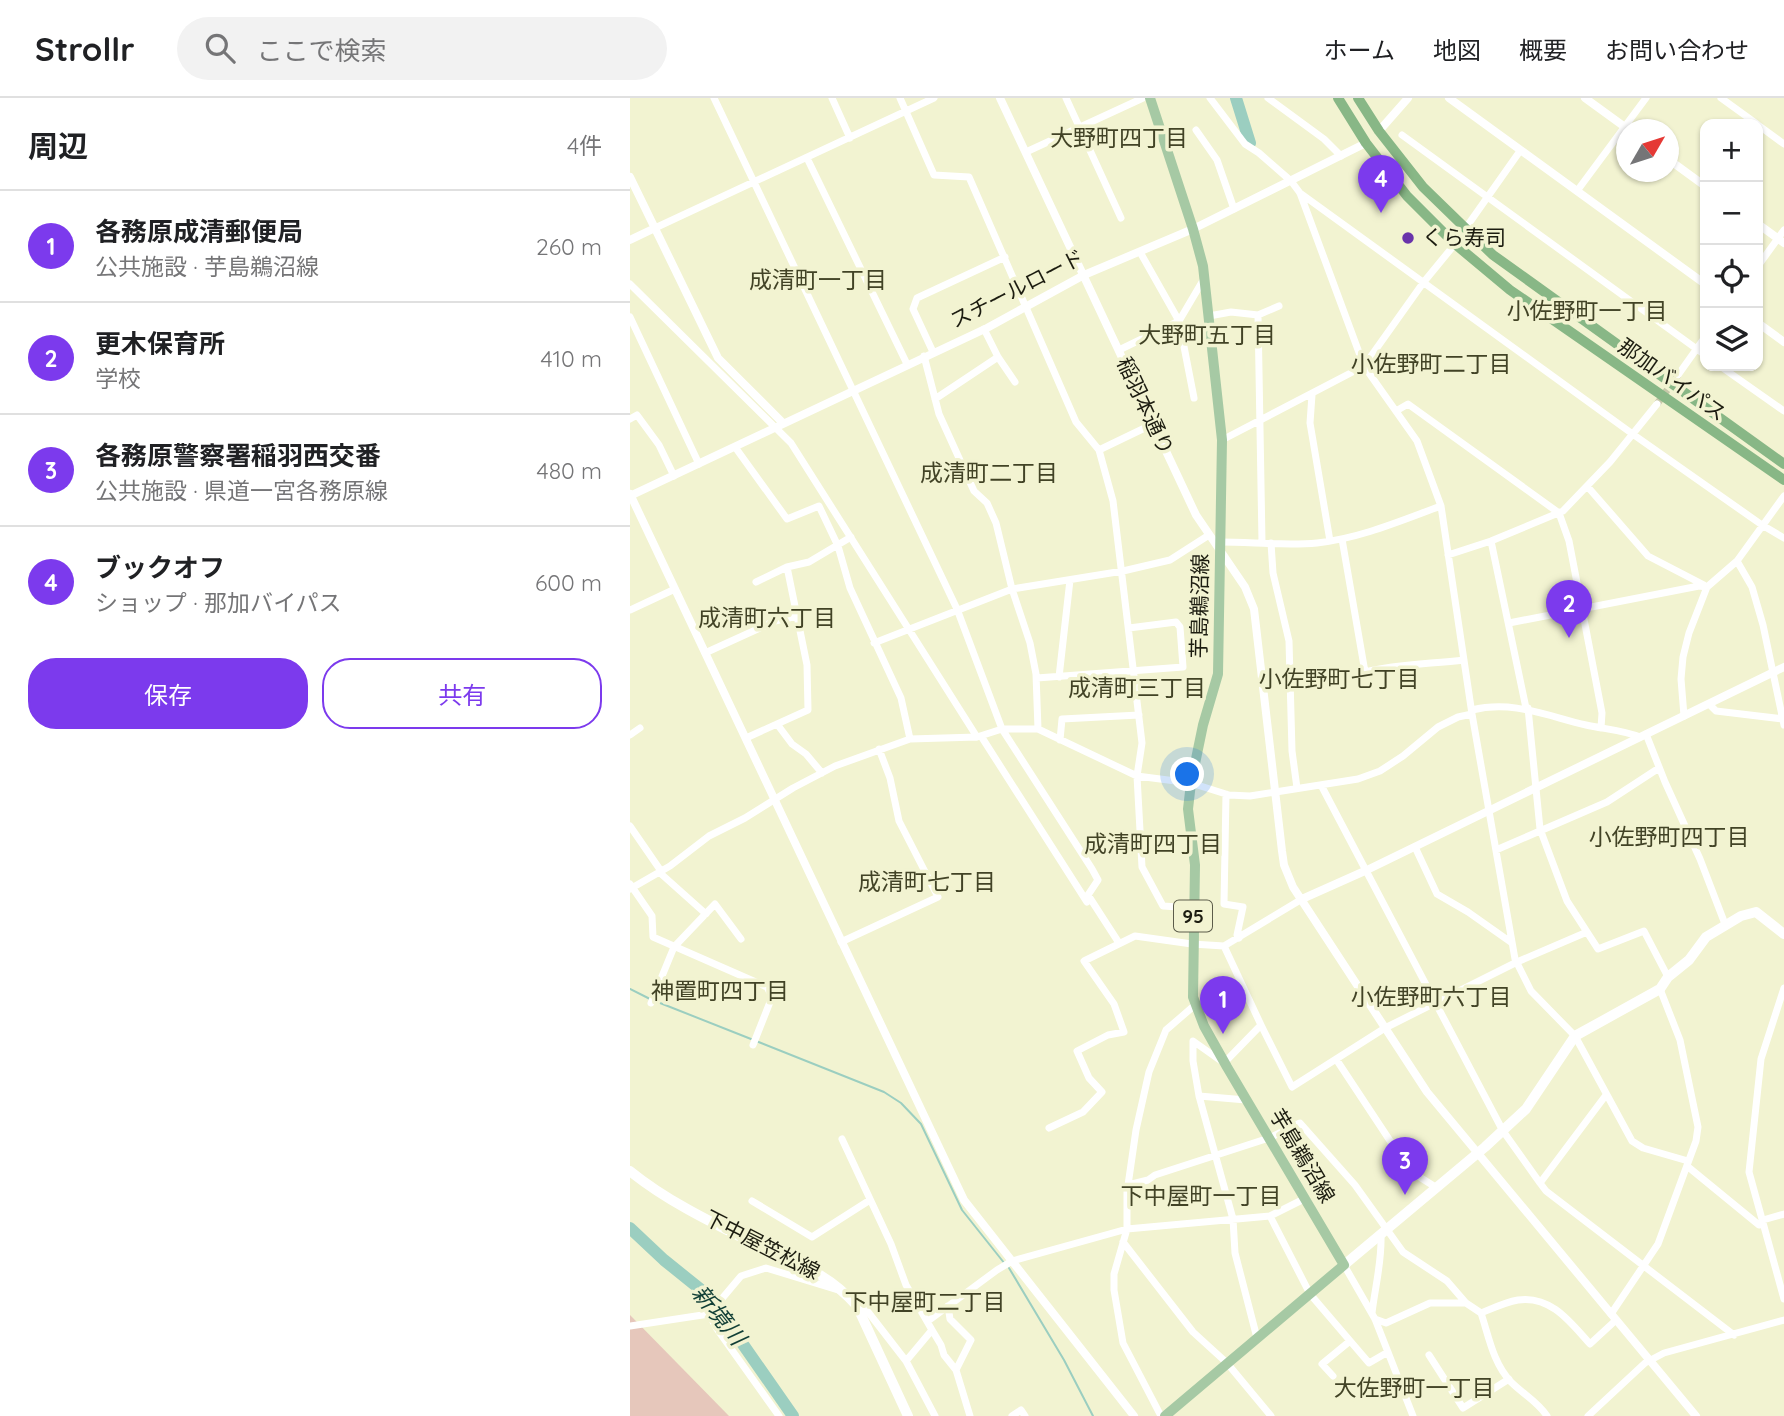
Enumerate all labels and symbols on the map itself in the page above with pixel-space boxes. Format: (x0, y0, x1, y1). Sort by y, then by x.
north arrow (1616, 119, 1679, 182)
district label: 大野町四丁目 (1050, 123, 1188, 152)
pin: 4 (1358, 155, 1404, 213)
place label: くら寿司 (1422, 224, 1506, 250)
marker: くら寿司 (1400, 230, 1416, 246)
street label: スチールロード (945, 243, 1088, 333)
district label: 成清町一丁目 (749, 265, 887, 294)
district label: 小佐野町一丁目 (1507, 296, 1668, 325)
district label: 大野町五丁目 (1138, 320, 1276, 349)
street label: 那加バイパス (1614, 333, 1731, 426)
district label: 小佐野町二丁目 (1351, 349, 1512, 378)
street label: 稲羽本通り (1112, 353, 1180, 459)
district label: 成清町二丁目 (920, 458, 1058, 487)
street label: 芋島鵜沼線 (1185, 553, 1213, 659)
pin: 2 (1546, 580, 1592, 638)
district label: 成清町六丁目 (698, 603, 836, 632)
district label: 小佐野町七丁目 (1259, 664, 1420, 693)
district label: 成清町三丁目 (1068, 673, 1206, 702)
your location (1170, 757, 1204, 791)
district label: 小佐野町四丁目 (1589, 822, 1750, 851)
district label: 成清町四丁目 (1084, 829, 1222, 858)
district label: 成清町七丁目 (858, 867, 996, 896)
road number: 95 (1174, 901, 1212, 932)
district label: 神置町四丁目 (651, 976, 789, 1005)
pin: 1 (1200, 976, 1246, 1034)
district label: 小佐野町六丁目 (1351, 982, 1512, 1011)
street label: 芋島鵜沼線 (1265, 1104, 1341, 1207)
pin: 3 (1382, 1137, 1428, 1195)
district label: 下中屋町一丁目 (1121, 1181, 1282, 1210)
street label: 下中屋笠松線 (700, 1204, 824, 1284)
water label: 新境川 (686, 1279, 754, 1353)
district label: 下中屋町二丁目 (845, 1287, 1006, 1316)
district label: 大佐野町一丁目 (1334, 1373, 1495, 1402)

